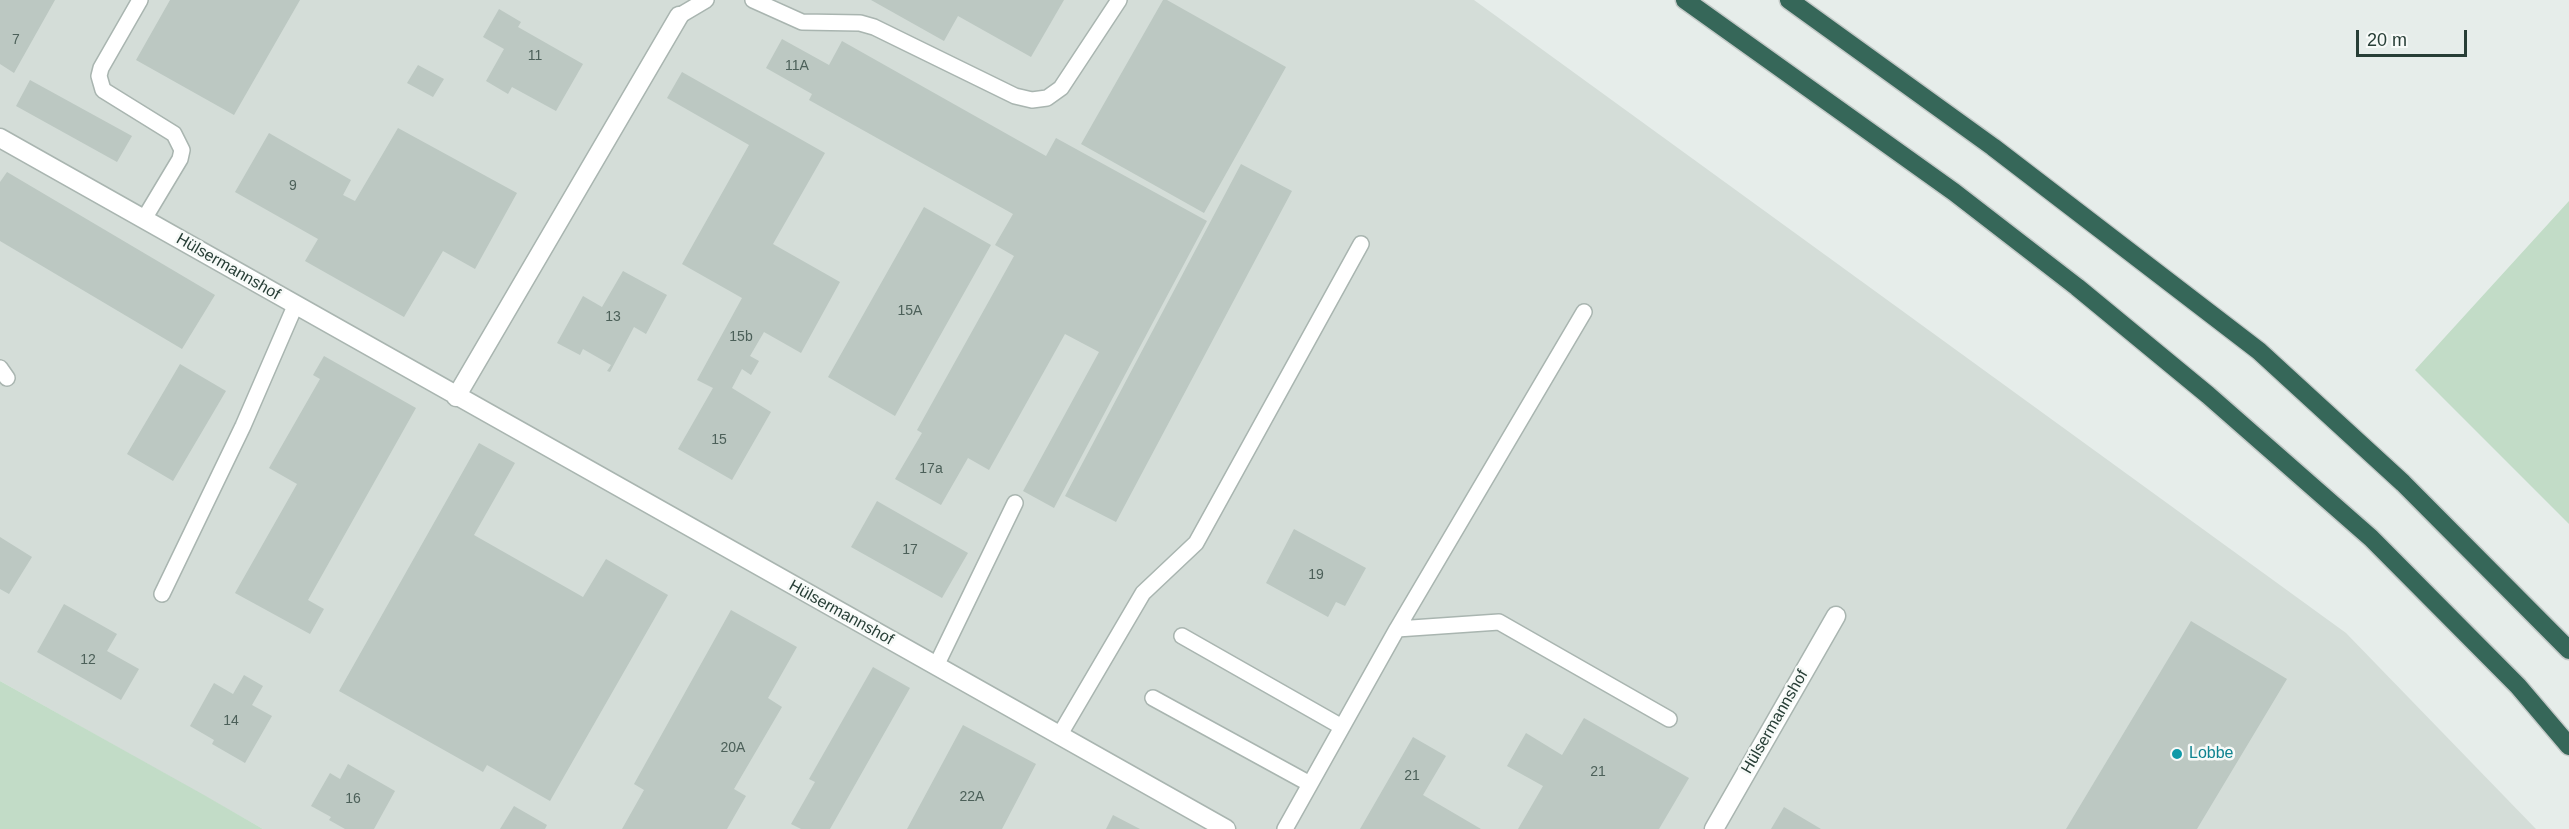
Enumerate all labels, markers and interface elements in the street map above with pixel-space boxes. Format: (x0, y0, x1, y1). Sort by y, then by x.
scale bar (2359, 18, 2470, 56)
text: 20 m (2367, 30, 2407, 50)
house number: 7 (12, 32, 20, 48)
house number: 11 (528, 48, 542, 64)
house number: 11A (785, 58, 809, 74)
house number: 9 (289, 178, 297, 194)
street label: Hülsermannshof (173, 230, 283, 304)
house number: 15A (898, 303, 922, 319)
house number: 13 (605, 309, 621, 325)
house number: 15b (729, 329, 753, 345)
house number: 15 (711, 432, 727, 448)
house number: 17a (919, 461, 943, 477)
house number: 17 (902, 542, 918, 558)
house number: 19 (1308, 567, 1324, 583)
street label: Hülsermannshof (785, 576, 897, 650)
house number: 12 (80, 652, 96, 668)
street label: Hülsermannshof (1738, 667, 1812, 777)
house number: 14 (223, 713, 239, 729)
house number: 20A (721, 740, 745, 756)
place label: Lobbe (2189, 744, 2233, 764)
marker: Lobbe (2170, 747, 2184, 761)
house number: 21 (1590, 764, 1606, 780)
house number: 21 (1404, 768, 1420, 784)
house number: 22A (960, 789, 984, 805)
house number: 16 (345, 791, 361, 807)

